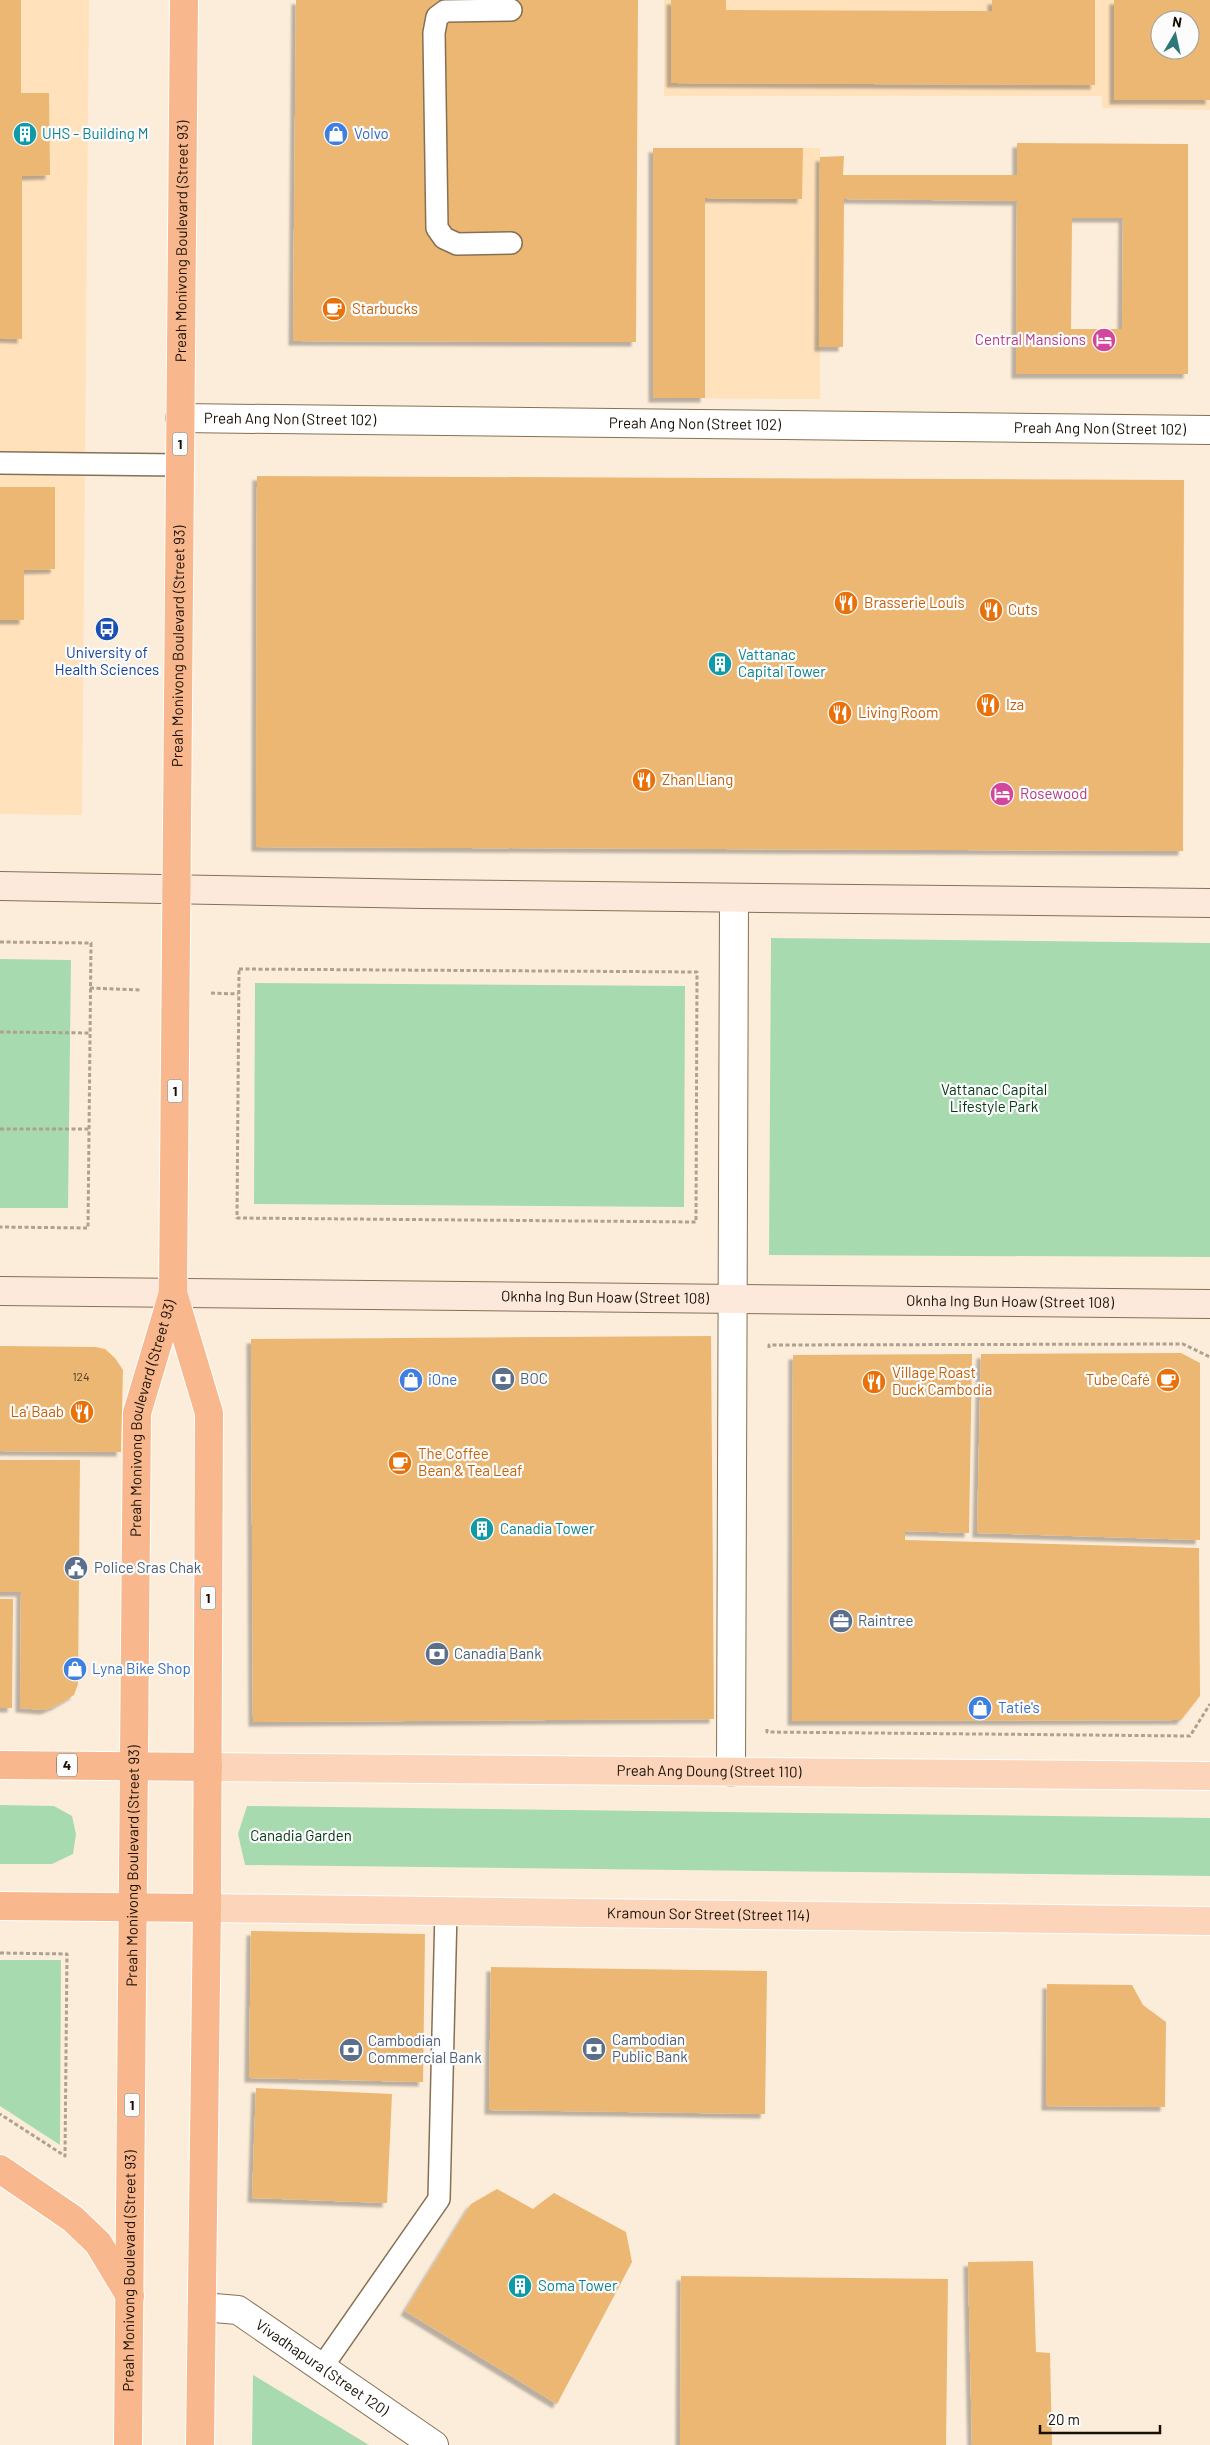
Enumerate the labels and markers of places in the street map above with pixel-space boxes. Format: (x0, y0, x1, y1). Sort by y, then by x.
building icon: UHS - Building M (12, 121, 38, 147)
shop icon: Volvo (323, 121, 349, 147)
place label: UHS - Building M (42, 124, 149, 142)
place label: Volvo (354, 124, 389, 142)
cafe icon: Starbucks (321, 296, 347, 322)
place label: Starbucks (352, 299, 418, 317)
hotel icon: Central Mansions (1091, 327, 1117, 353)
place label: Central Mansions (975, 330, 1086, 348)
restaurant icon: Brasserie Louis (833, 590, 859, 616)
place label: Brasserie Louis (864, 593, 965, 611)
restaurant icon: Cuts (978, 597, 1004, 623)
place label: Cuts (1008, 600, 1038, 618)
bus stop icon: University of Health Sciences (94, 616, 120, 642)
place label: University of Health Sciences (55, 643, 159, 678)
place label: Vattanac Capital Tower (738, 645, 826, 680)
building icon: Vattanac Capital Tower (707, 651, 733, 677)
restaurant icon: Iza (975, 692, 1001, 718)
place label: Iza (1006, 695, 1024, 713)
restaurant icon: Living Room (827, 700, 853, 726)
place label: Living Room (858, 703, 938, 721)
restaurant icon: Zhan Liang (631, 767, 657, 793)
place label: Zhan Liang (662, 770, 733, 788)
hotel icon: Rosewood (989, 781, 1015, 807)
place label: Rosewood (1020, 784, 1087, 802)
place label: Village Roast Duck Cambodia (892, 1363, 992, 1398)
bank icon: BOC (490, 1366, 516, 1392)
shop icon: iOne (398, 1367, 424, 1393)
cafe icon: Tube Café (1155, 1367, 1181, 1393)
place label: BOC (520, 1369, 548, 1387)
restaurant icon: Village Roast Duck Cambodia (861, 1369, 887, 1395)
place label: iOne (428, 1370, 457, 1388)
place label: Tube Café (1086, 1370, 1150, 1388)
restaurant icon: La' Baab (69, 1399, 95, 1425)
place label: La' Baab (10, 1402, 64, 1420)
place label: The Coffee Bean & Tea Leaf (418, 1444, 522, 1479)
cafe icon: The Coffee Bean & Tea Leaf (387, 1450, 413, 1476)
building icon: Canadia Tower (469, 1516, 495, 1542)
place label: Canadia Tower (500, 1519, 595, 1537)
public building icon: Police Sras Chak (63, 1555, 89, 1581)
place label: Police Sras Chak (94, 1558, 202, 1576)
office icon: Raintree (828, 1608, 854, 1634)
place label: Raintree (858, 1611, 914, 1629)
bank icon: Canadia Bank (424, 1641, 450, 1667)
place label: Canadia Bank (454, 1644, 542, 1662)
shop icon: Lyna Bike Shop (62, 1656, 88, 1682)
place label: Lyna Bike Shop (92, 1659, 191, 1677)
shop icon: Tatie's (967, 1695, 993, 1721)
place label: Tatie's (998, 1698, 1040, 1716)
place label: Cambodian Public Bank (612, 2030, 688, 2065)
place label: Cambodian Commercial Bank (368, 2031, 482, 2066)
bank icon: Cambodian Public Bank (581, 2036, 607, 2062)
bank icon: Cambodian Commercial Bank (338, 2037, 364, 2063)
building icon: Soma Tower (507, 2273, 533, 2299)
place label: Soma Tower (538, 2276, 618, 2294)

